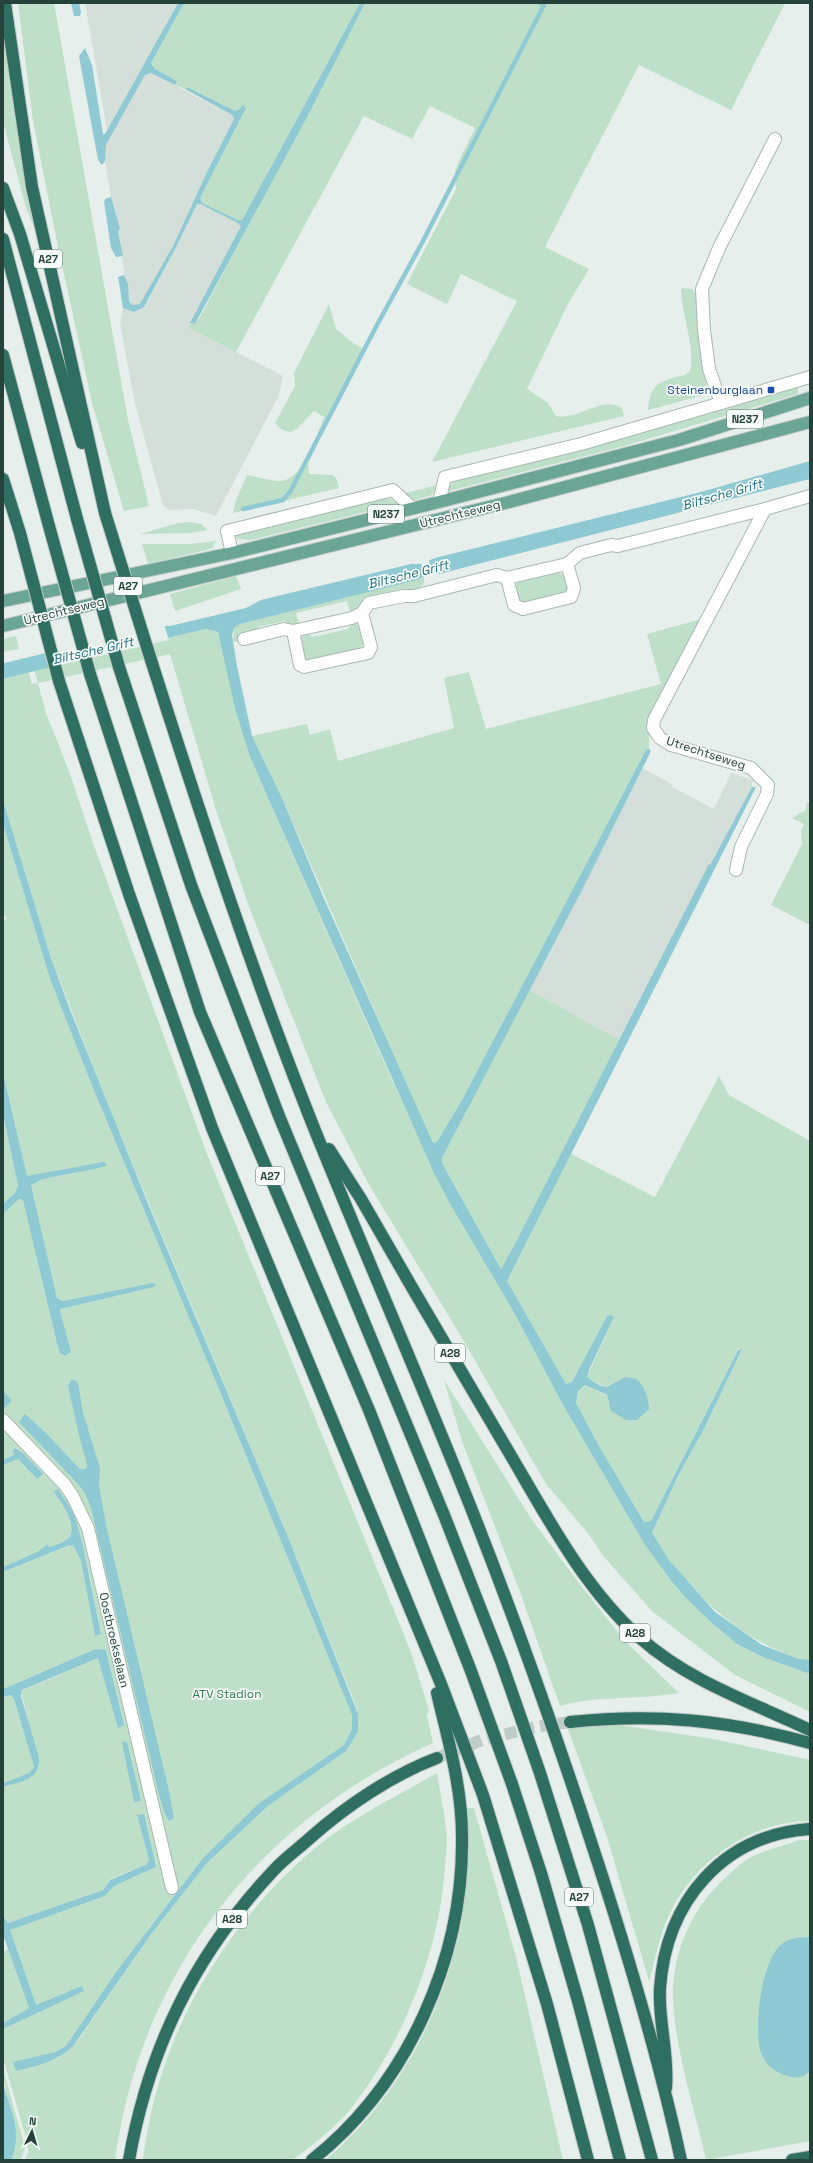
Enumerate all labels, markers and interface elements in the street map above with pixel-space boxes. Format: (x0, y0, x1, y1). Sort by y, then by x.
road number: A27 (34, 250, 62, 268)
place label: Steinenburglaan (667, 382, 763, 398)
marker: Steinenburglaan (766, 385, 776, 395)
road number: N237 (727, 410, 763, 428)
water label: Biltsche Grift (680, 475, 765, 514)
street label: Utrechtseweg (418, 496, 502, 532)
road number: N237 (368, 505, 404, 523)
water label: Biltsche Grift (366, 556, 451, 593)
road number: A27 (114, 577, 142, 595)
street label: Utrechtseweg (22, 593, 106, 629)
water label: Biltsche Grift (51, 633, 136, 668)
street label: Utrechtseweg (664, 733, 748, 773)
road number: A27 (256, 1167, 284, 1185)
road number: A28 (435, 1344, 465, 1362)
street label: Oostbroekselaan (95, 1591, 133, 1689)
road number: A28 (620, 1624, 650, 1642)
park label: ATV Stadion (192, 1686, 262, 1702)
road number: A27 (565, 1888, 593, 1906)
road number: A28 (217, 1910, 247, 1928)
north arrow (12, 2111, 52, 2151)
text: N (29, 2114, 37, 2128)

